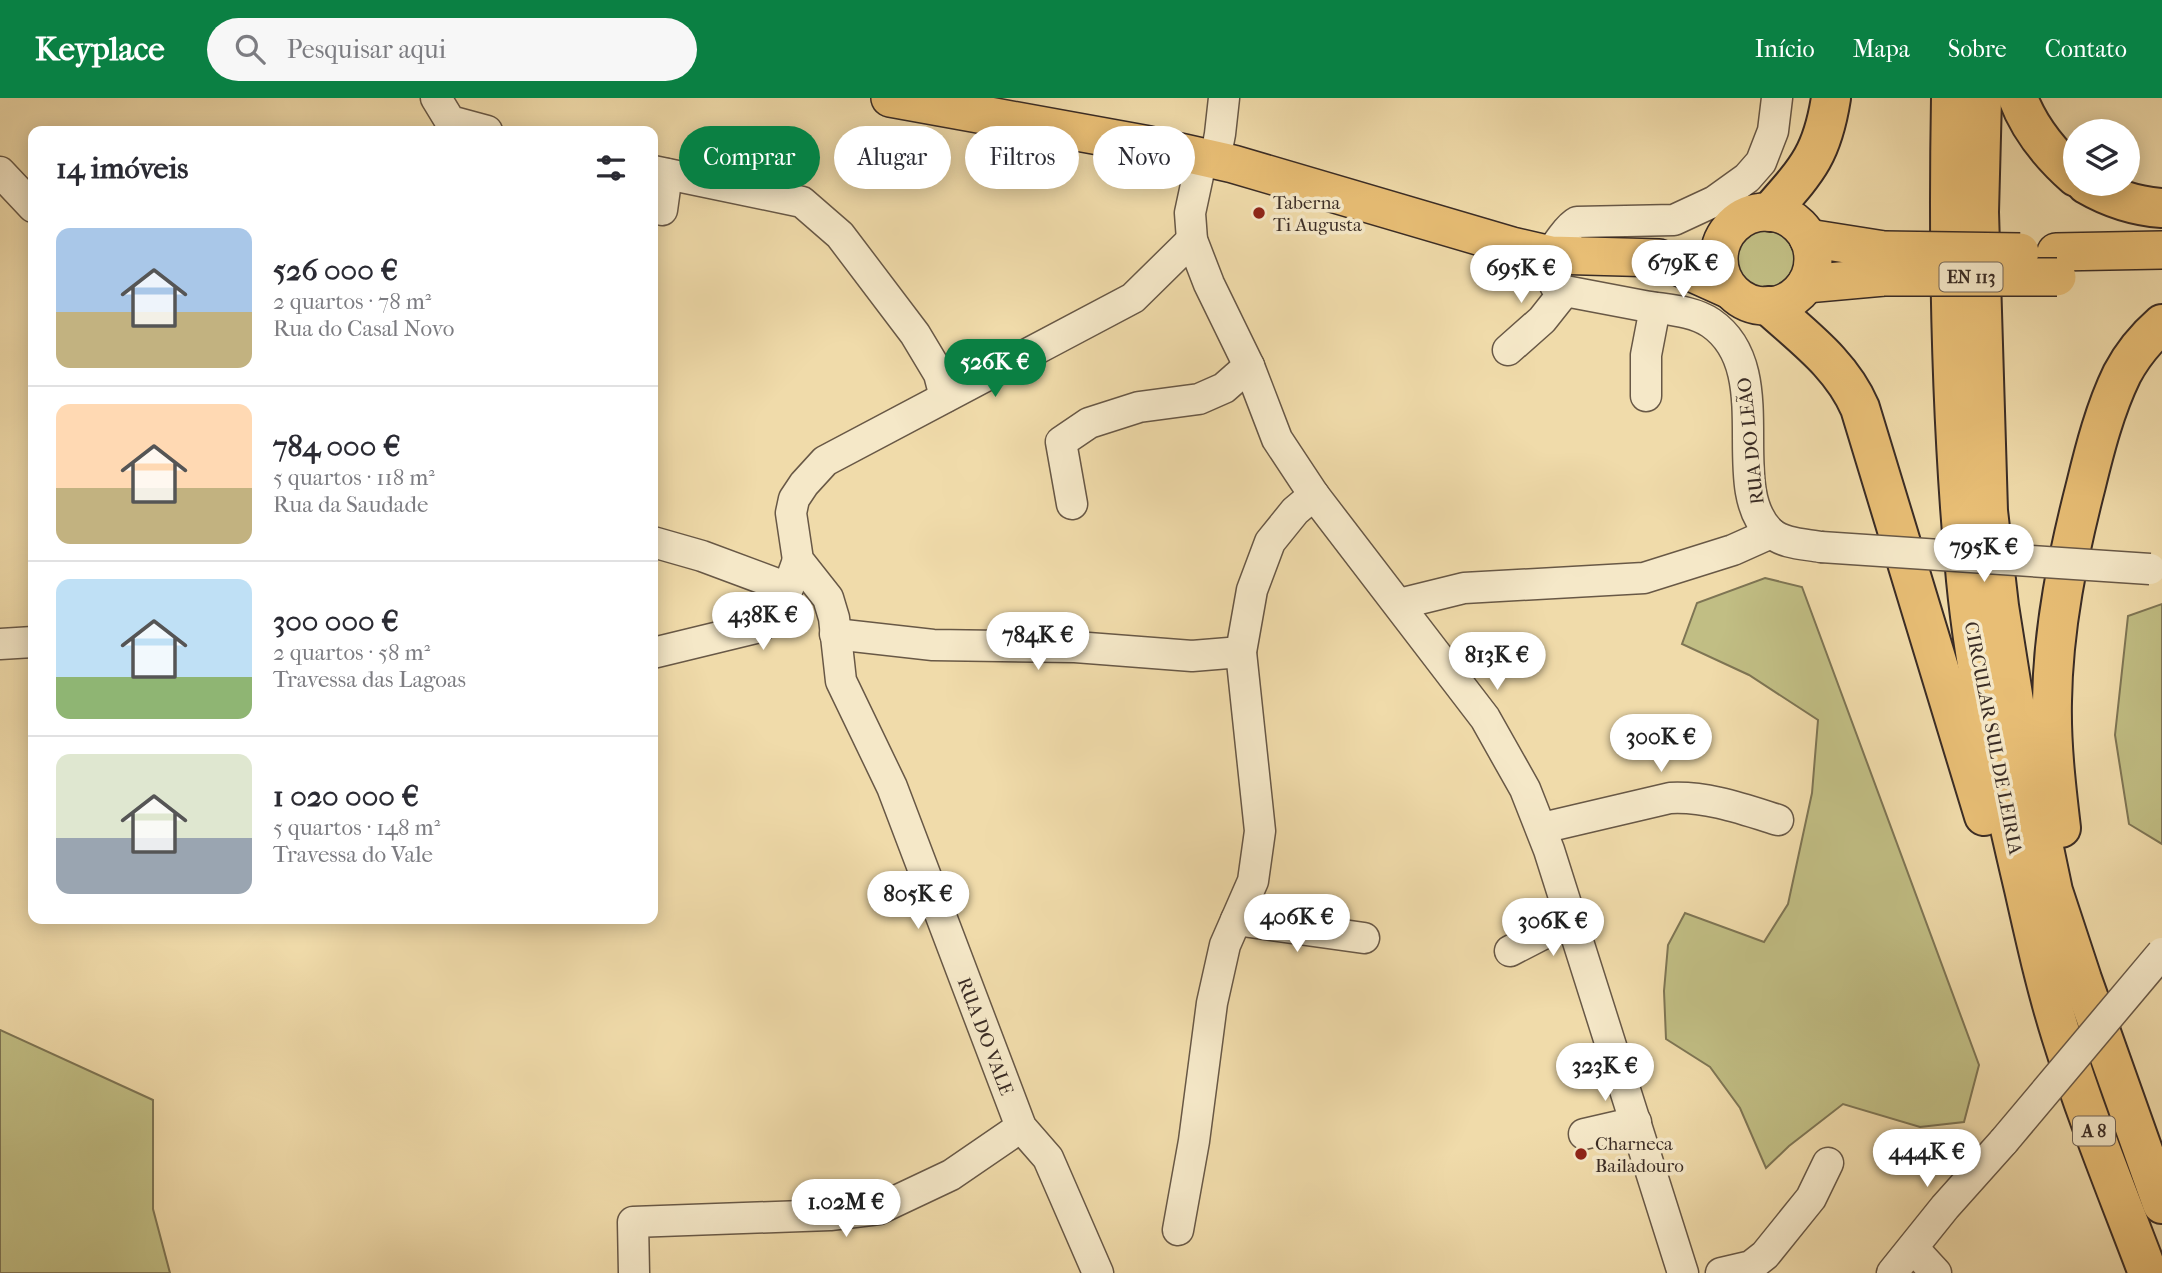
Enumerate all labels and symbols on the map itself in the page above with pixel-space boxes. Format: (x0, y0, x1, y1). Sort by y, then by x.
place label: Taberna Ti Augusta (1273, 192, 1362, 236)
marker: Taberna Ti Augusta (1251, 205, 1267, 221)
pin: 679K € (1626, 240, 1740, 300)
pin: 695K € (1464, 246, 1578, 305)
road number: EN 113 (1940, 262, 2002, 292)
pin: 526K € (938, 340, 1052, 399)
street label: RUA DO LEÃO (1733, 376, 1769, 506)
pin: 795K € (1927, 524, 2041, 584)
pin: 438K € (706, 592, 820, 652)
pin: 784K € (981, 612, 1095, 672)
street label: CIRCULAR SUL DE LEIRIA (1960, 620, 2027, 857)
pin: 813K € (1440, 632, 1554, 692)
pin: 300K € (1604, 714, 1718, 774)
pin: 805K € (861, 872, 975, 931)
pin: 406K € (1240, 894, 1354, 954)
pin: 306K € (1496, 898, 1610, 958)
street label: RUA DO VALE (952, 974, 1018, 1099)
pin: 323K € (1548, 1044, 1662, 1103)
road number: A 8 (2073, 1116, 2115, 1146)
pin: 444K € (1870, 1130, 1984, 1189)
place label: Charneca Bailadouro (1595, 1133, 1684, 1177)
marker: Charneca Bailadouro (1573, 1146, 1589, 1162)
pin: 1.02M € (781, 1180, 911, 1239)

